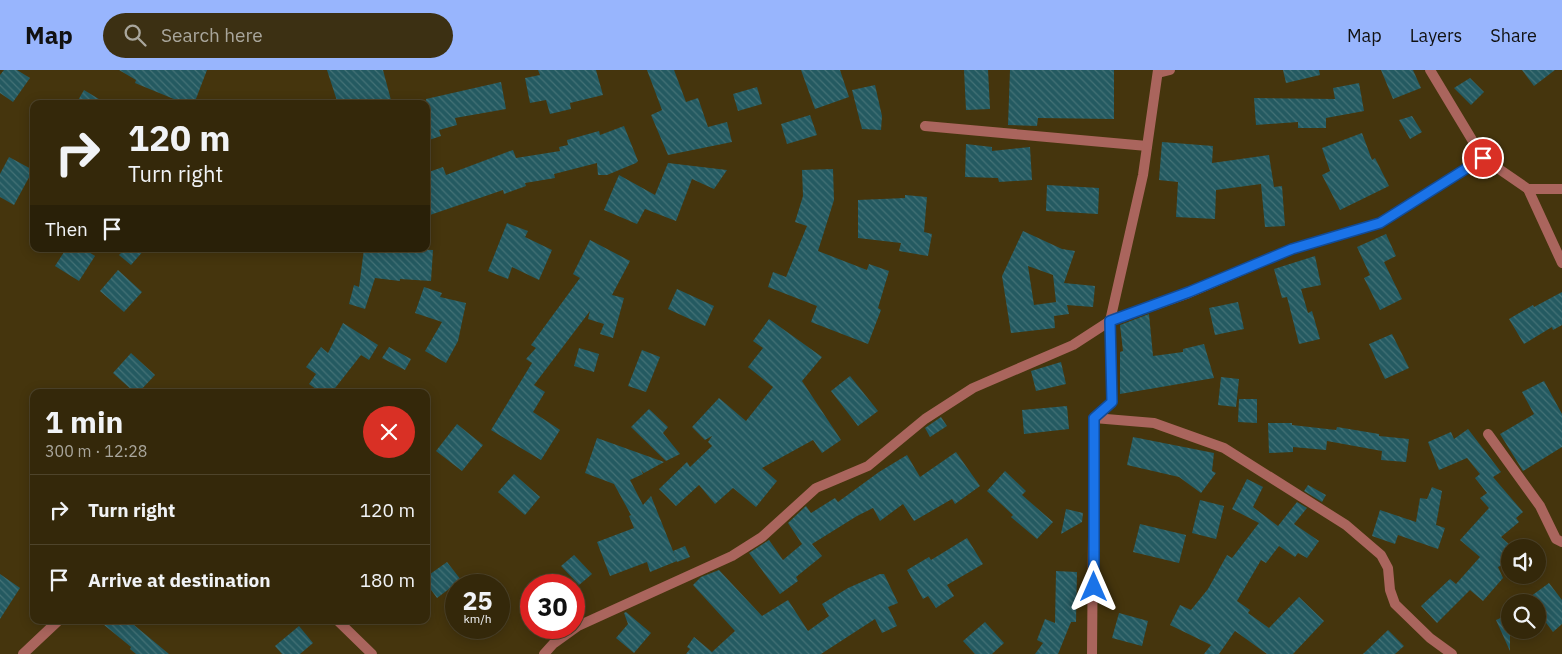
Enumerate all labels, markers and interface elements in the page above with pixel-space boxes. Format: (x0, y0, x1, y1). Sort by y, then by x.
search box (103, 13, 453, 58)
text: Map (25, 19, 73, 51)
icon: search (121, 21, 149, 49)
text: Search here (161, 23, 263, 47)
text: Map (1347, 24, 1382, 47)
text: Layers (1410, 24, 1462, 47)
text: Share (1490, 24, 1537, 47)
text: 120 m (128, 115, 231, 161)
icon: right (45, 120, 110, 185)
pin (1462, 137, 1504, 179)
icon: arrive (1469, 144, 1497, 172)
text: Turn right (128, 159, 223, 188)
icon: arrive (98, 215, 126, 243)
text: Then (45, 217, 88, 241)
text: 1 min (45, 402, 123, 441)
button: close (363, 406, 415, 458)
text: 300 m · 12:28 (45, 441, 147, 461)
icon: right (45, 496, 73, 524)
text: Turn right (88, 498, 175, 522)
text: 120 m (360, 498, 415, 522)
map controls (1501, 539, 1546, 639)
button: sound (1501, 539, 1546, 584)
position arrow (1067, 560, 1119, 612)
icon: arrive (45, 566, 73, 594)
text: Arrive at destination (88, 568, 271, 592)
text: 180 m (360, 568, 415, 592)
speed limit sign: 30 (520, 574, 585, 639)
text: 25 (462, 584, 493, 617)
button: search (1501, 594, 1546, 639)
text: km/h (463, 611, 492, 626)

